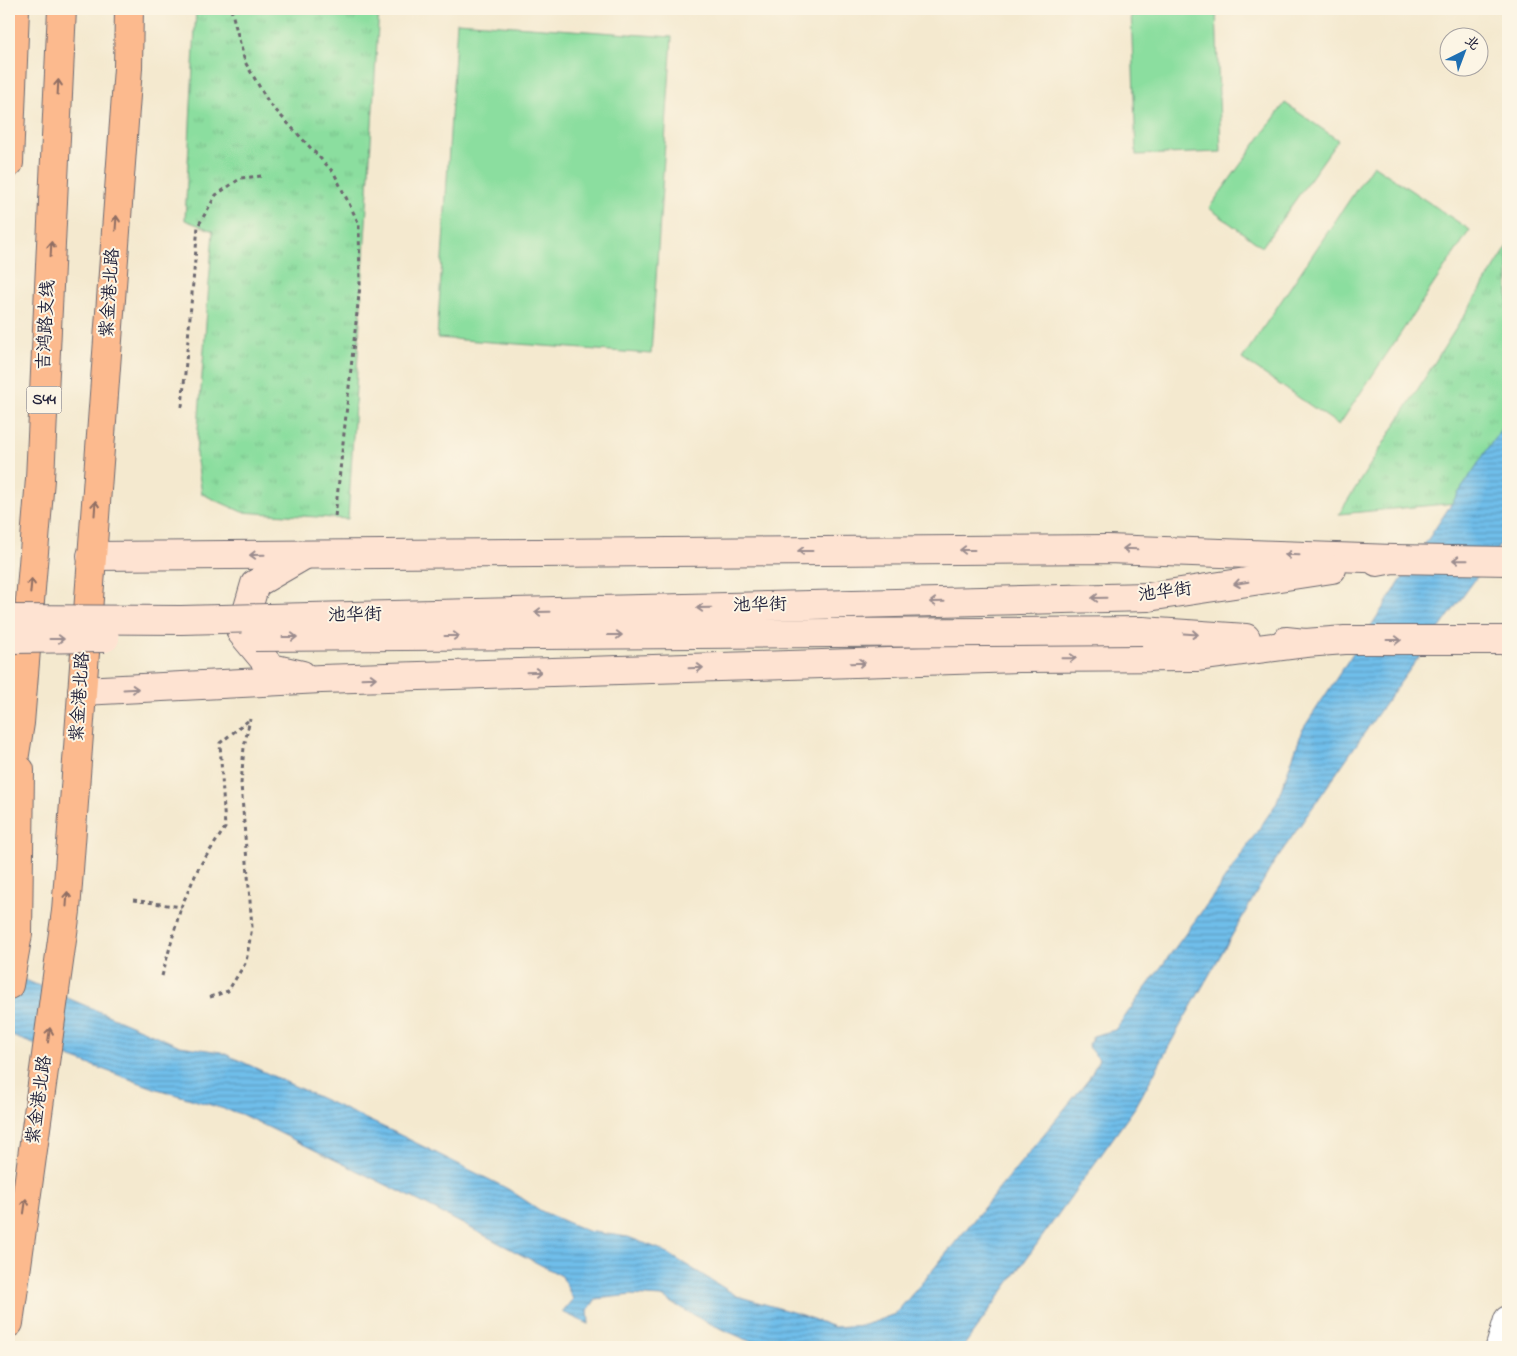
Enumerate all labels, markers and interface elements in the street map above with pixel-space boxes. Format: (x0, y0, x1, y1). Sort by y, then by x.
north arrow (1440, 28, 1490, 78)
text: 北 (1459, 31, 1484, 56)
one-way arrow (53, 79, 63, 95)
one-way arrow (111, 216, 120, 232)
one-way arrow (46, 241, 55, 257)
street label: 紫金港北路 (95, 247, 127, 339)
street label: 吉鸿路支线 (32, 279, 62, 371)
road number: S44 (27, 386, 62, 414)
one-way arrow (90, 500, 99, 516)
one-way arrow (959, 545, 975, 554)
one-way arrow (1122, 545, 1138, 554)
one-way arrow (797, 546, 813, 556)
one-way arrow (249, 550, 266, 560)
one-way arrow (1284, 551, 1300, 560)
one-way arrow (1452, 556, 1468, 565)
street label: 池华街 (1137, 577, 1193, 609)
one-way arrow (26, 578, 36, 594)
one-way arrow (1234, 578, 1250, 588)
street label: 池华街 (733, 593, 787, 619)
one-way arrow (1091, 593, 1108, 603)
one-way arrow (929, 597, 945, 607)
street label: 池华街 (328, 603, 382, 629)
one-way arrow (696, 603, 712, 613)
one-way arrow (534, 607, 550, 617)
one-way arrow (606, 630, 623, 640)
one-way arrow (1183, 630, 1199, 639)
one-way arrow (444, 631, 460, 641)
one-way arrow (282, 632, 298, 642)
one-way arrow (49, 634, 65, 644)
one-way arrow (1386, 635, 1402, 645)
street label: 紫金港北路 (65, 651, 97, 743)
one-way arrow (1060, 653, 1076, 663)
one-way arrow (850, 658, 866, 668)
one-way arrow (688, 663, 704, 673)
one-way arrow (525, 668, 541, 677)
one-way arrow (361, 673, 377, 682)
one-way arrow (122, 684, 138, 693)
one-way arrow (63, 891, 72, 907)
one-way arrow (44, 1027, 54, 1043)
street label: 紫金港北路 (21, 1054, 59, 1146)
one-way arrow (20, 1198, 30, 1214)

